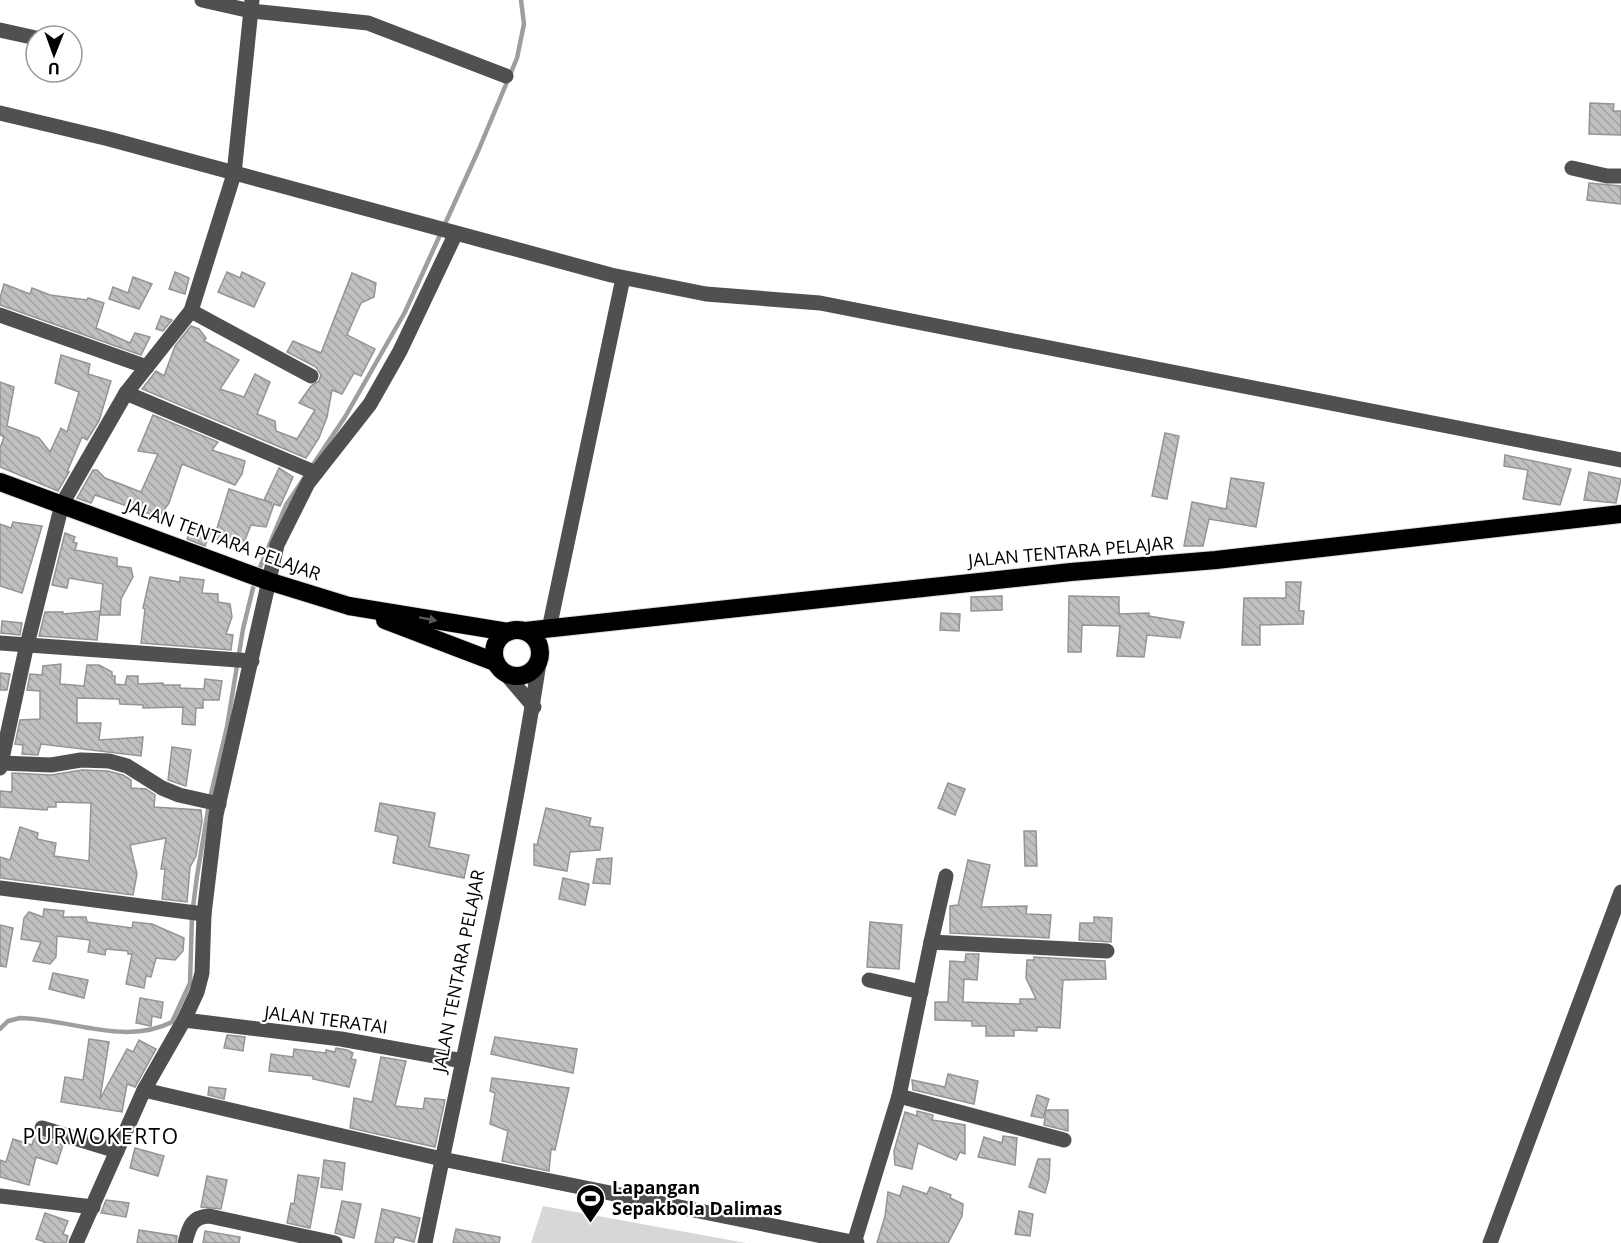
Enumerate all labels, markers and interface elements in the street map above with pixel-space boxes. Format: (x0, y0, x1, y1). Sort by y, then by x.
north arrow (24, 24, 84, 84)
text: U (48, 58, 60, 80)
street label: JALAN TENTARA PELAJAR (121, 492, 324, 586)
street label: JALAN TENTARA PELAJAR (965, 530, 1175, 572)
one-way arrow (418, 615, 437, 624)
street label: JALAN TENTARA PELAJAR (426, 867, 489, 1076)
street label: JALAN TERATAI (261, 999, 389, 1038)
district label: PURWOKERTO (22, 1122, 180, 1150)
place label: Lapangan Sepakbola Dalimas (612, 1175, 782, 1220)
sports icon: Lapangan Sepakbola Dalimas (575, 1182, 607, 1224)

